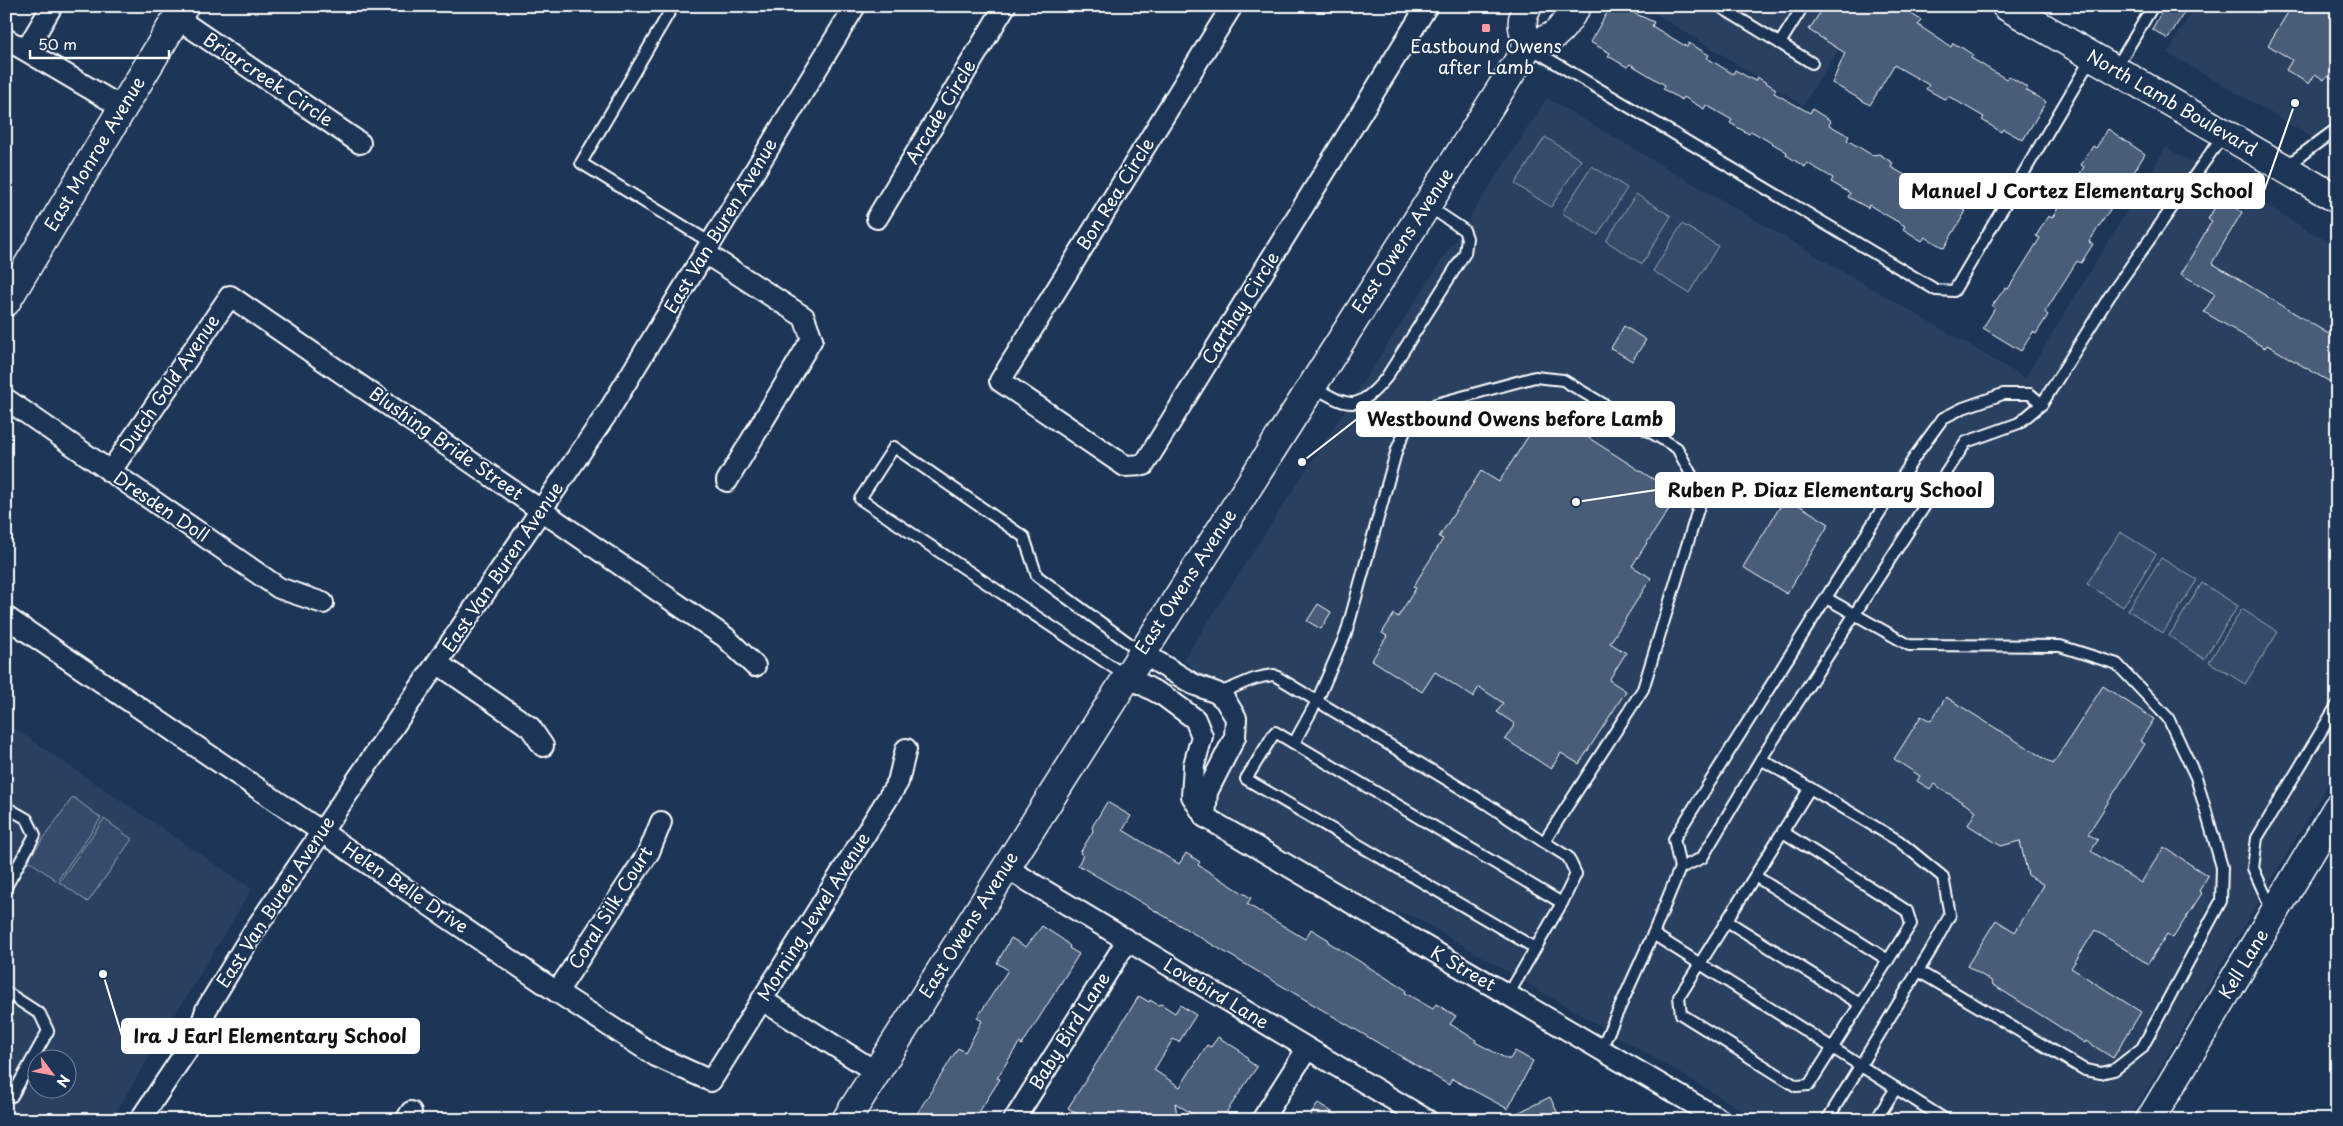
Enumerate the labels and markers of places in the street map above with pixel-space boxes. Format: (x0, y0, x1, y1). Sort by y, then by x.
marker: Eastbound Owens after Lamb (1480, 22, 1492, 34)
place label: Eastbound Owens after Lamb (1410, 32, 1562, 80)
callout: Manuel J Cortez Elementary School (1900, 174, 2264, 208)
callout: Westbound Owens before Lamb (1357, 402, 1674, 436)
callout: Ruben P. Diaz Elementary School (1656, 473, 1993, 507)
callout: Ira J Earl Elementary School (122, 1019, 419, 1053)

